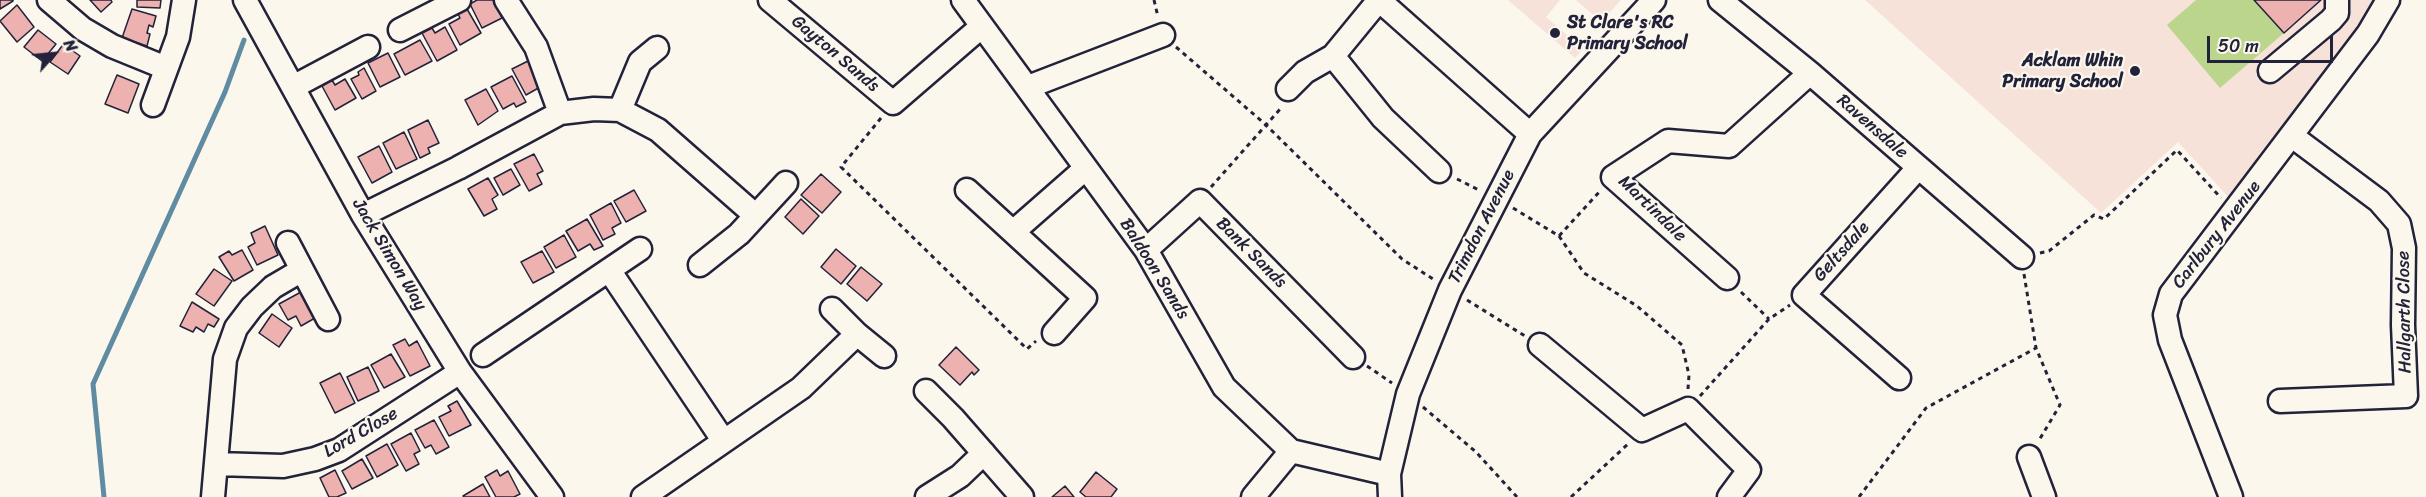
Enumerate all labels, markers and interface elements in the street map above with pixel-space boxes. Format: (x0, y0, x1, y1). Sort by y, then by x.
street label: Gayton Sands (787, 11, 883, 97)
place label: St Clare's RC Primary School (1567, 12, 1688, 54)
north arrow (24, 24, 84, 84)
scale bar (2210, 24, 2336, 62)
marker: St Clare's RC Primary School (1548, 26, 1562, 40)
text: 50 m (2218, 30, 2259, 62)
text: N (55, 34, 86, 57)
place label: Acklam Whin Primary School (2002, 50, 2123, 92)
marker: Acklam Whin Primary School (2128, 64, 2142, 78)
street label: Ravensdale (1832, 90, 1912, 164)
street label: Trimdon Avenue (1444, 166, 1520, 288)
street label: Martindale (1613, 171, 1691, 247)
street label: Carlbury Avenue (2168, 177, 2266, 293)
street label: Jack Simon Way (347, 195, 431, 315)
street label: Bank Sands (1211, 213, 1291, 293)
street label: Baldoon Sands (1115, 215, 1193, 323)
street label: Geltsdale (1809, 218, 1875, 286)
street label: Hallgarth Close (2393, 251, 2417, 373)
street label: Lord Close (320, 403, 402, 463)

